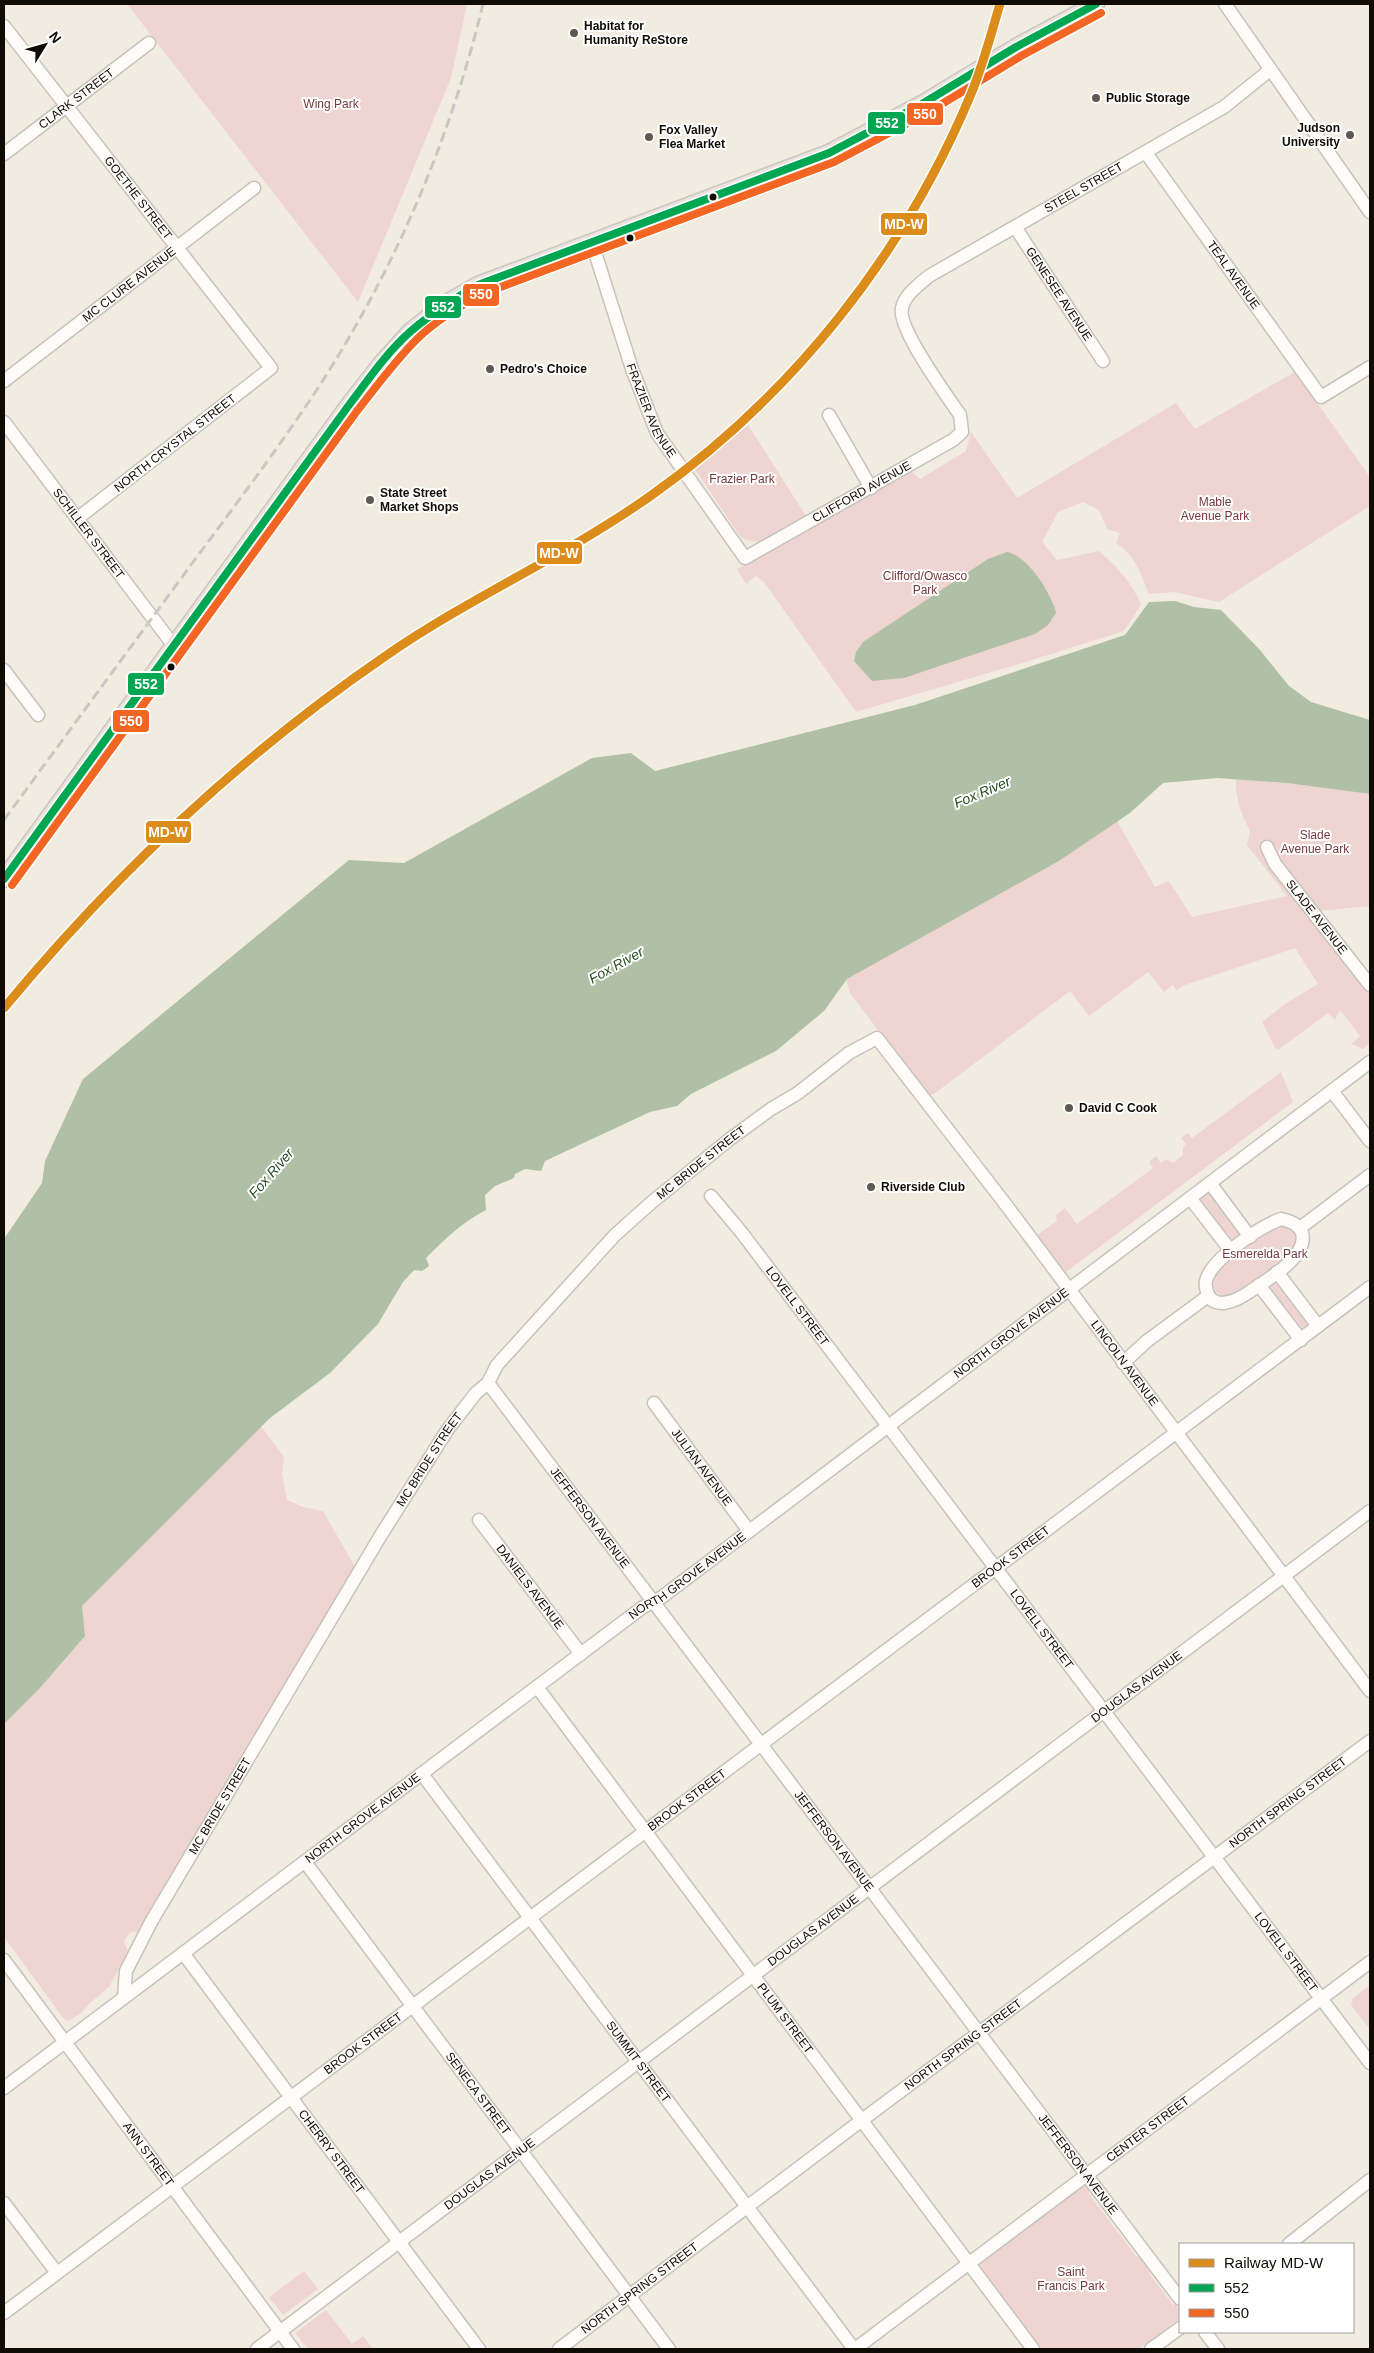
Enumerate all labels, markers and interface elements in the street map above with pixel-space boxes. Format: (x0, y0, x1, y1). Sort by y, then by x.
place label: Habitat for Humanity ReStore (584, 19, 688, 47)
north arrow (20, 20, 70, 70)
marker: Habitat for Humanity ReStore (568, 27, 580, 39)
text: N (46, 28, 65, 46)
street label: CLARK STREET (36, 65, 117, 132)
place label: Public Storage (1106, 91, 1190, 105)
marker: Public Storage (1090, 92, 1102, 104)
park label: Wing Park (303, 97, 360, 111)
line badge: 550 (906, 102, 944, 126)
text: 550 (913, 106, 937, 122)
line badge: 552 (867, 111, 906, 135)
text: 552 (875, 115, 899, 131)
place label: Judson University (1282, 121, 1340, 149)
place label: Fox Valley Flea Market (659, 123, 725, 151)
marker: Judson University (1344, 129, 1356, 141)
marker: Fox Valley Flea Market (643, 131, 655, 143)
street label: GOETHE STREET (101, 154, 175, 243)
street label: STEEL STREET (1042, 159, 1126, 216)
unlabelled marker (708, 192, 718, 202)
line badge: MD-W (880, 212, 928, 236)
text: MD-W (884, 216, 925, 232)
unlabelled marker (625, 233, 635, 243)
street label: TEAL AVENUE (1204, 238, 1263, 312)
street label: MC CLURE AVENUE (80, 244, 178, 325)
street label: GENESEE AVENUE (1023, 244, 1095, 343)
line badge: 550 (462, 283, 500, 307)
text: 550 (469, 286, 493, 302)
line badge: 552 (424, 295, 462, 319)
text: 552 (431, 299, 455, 315)
place label: Pedro's Choice (500, 362, 587, 376)
street label: FRAZIER AVENUE (624, 362, 679, 460)
marker: Pedro's Choice (484, 363, 496, 375)
street label: NORTH CRYSTAL STREET (111, 391, 239, 495)
street label: CLIFFORD AVENUE (810, 458, 914, 525)
park label: Frazier Park (709, 472, 776, 486)
street label: SCHILLER STREET (50, 486, 128, 582)
place label: State Street Market Shops (380, 486, 459, 514)
marker: State Street Market Shops (364, 494, 376, 506)
park label: Mable Avenue Park (1181, 495, 1250, 523)
line badge: MD-W (536, 541, 583, 565)
text: MD-W (539, 545, 580, 561)
park label: Clifford/Owasco Park (883, 569, 968, 597)
unlabelled marker (166, 662, 176, 672)
line badge: 552 (127, 672, 165, 696)
text: 552 (134, 676, 158, 692)
line badge: 550 (112, 709, 150, 733)
text: 550 (119, 713, 143, 729)
water label: Fox River (951, 772, 1014, 811)
line badge: MD-W (145, 820, 192, 844)
text: MD-W (148, 824, 189, 840)
park label: Slade Avenue Park (1281, 828, 1350, 856)
street label: SLADE AVENUE (1283, 877, 1350, 957)
water label: Fox River (586, 943, 647, 987)
place label: David C Cook (1079, 1101, 1157, 1115)
marker: David C Cook (1063, 1102, 1075, 1114)
street label: MC BRIDE STREET (654, 1123, 749, 1202)
water label: Fox River (245, 1144, 298, 1201)
place label: Riverside Club (881, 1180, 965, 1194)
marker: Riverside Club (865, 1181, 877, 1193)
park label: Esmerelda Park (1222, 1247, 1309, 1261)
street label: LOVELL STREET (763, 1264, 832, 1349)
street label: NORTH GROVE AVENUE (951, 1285, 1071, 1381)
street label: LINCOLN AVENUE (1088, 1318, 1161, 1409)
street label: MC BRIDE STREET (394, 1409, 466, 1509)
street label: JULIAN AVENUE (668, 1426, 735, 1509)
street label: JEFFERSON AVENUE (547, 1465, 632, 1571)
street label: BROOK STREET (969, 1523, 1053, 1591)
street label: NORTH GROVE AVENUE (626, 1529, 748, 1622)
street label: DANIELS AVENUE (493, 1542, 567, 1632)
street label: LOVELL STREET (1007, 1587, 1077, 1672)
street label: DOUGLAS AVENUE (1088, 1648, 1185, 1725)
street label: NORTH SPRING STREET (1226, 1754, 1350, 1851)
street label: MC BRIDE STREET (186, 1755, 254, 1857)
street label: BROOK STREET (645, 1766, 729, 1834)
street label: NORTH GROVE AVENUE (302, 1770, 423, 1866)
street label: JEFFERSON AVENUE (791, 1788, 877, 1894)
street label: DOUGLAS AVENUE (765, 1892, 861, 1969)
street label: LOVELL STREET (1252, 1910, 1321, 1995)
street label: PLUM STREET (754, 1980, 816, 2057)
street label: NORTH SPRING STREET (902, 1996, 1025, 2093)
street label: BROOK STREET (321, 2009, 405, 2077)
street label: SUMMIT STREET (603, 2018, 674, 2106)
street label: SENECA STREET (443, 2049, 514, 2138)
street label: CENTER STREET (1103, 2093, 1192, 2165)
street label: CHERRY STREET (296, 2107, 368, 2197)
street label: JEFFERSON AVENUE (1036, 2111, 1121, 2217)
street label: ANN STREET (120, 2120, 177, 2190)
street label: DOUGLAS AVENUE (441, 2135, 538, 2213)
street label: NORTH SPRING STREET (578, 2239, 701, 2337)
legend (1179, 2243, 1354, 2333)
text: Railway MD-W (1224, 2254, 1324, 2271)
park label: Saint Francis Park (1037, 2265, 1106, 2293)
text: 552 (1224, 2279, 1249, 2296)
text: 550 (1224, 2304, 1249, 2321)

